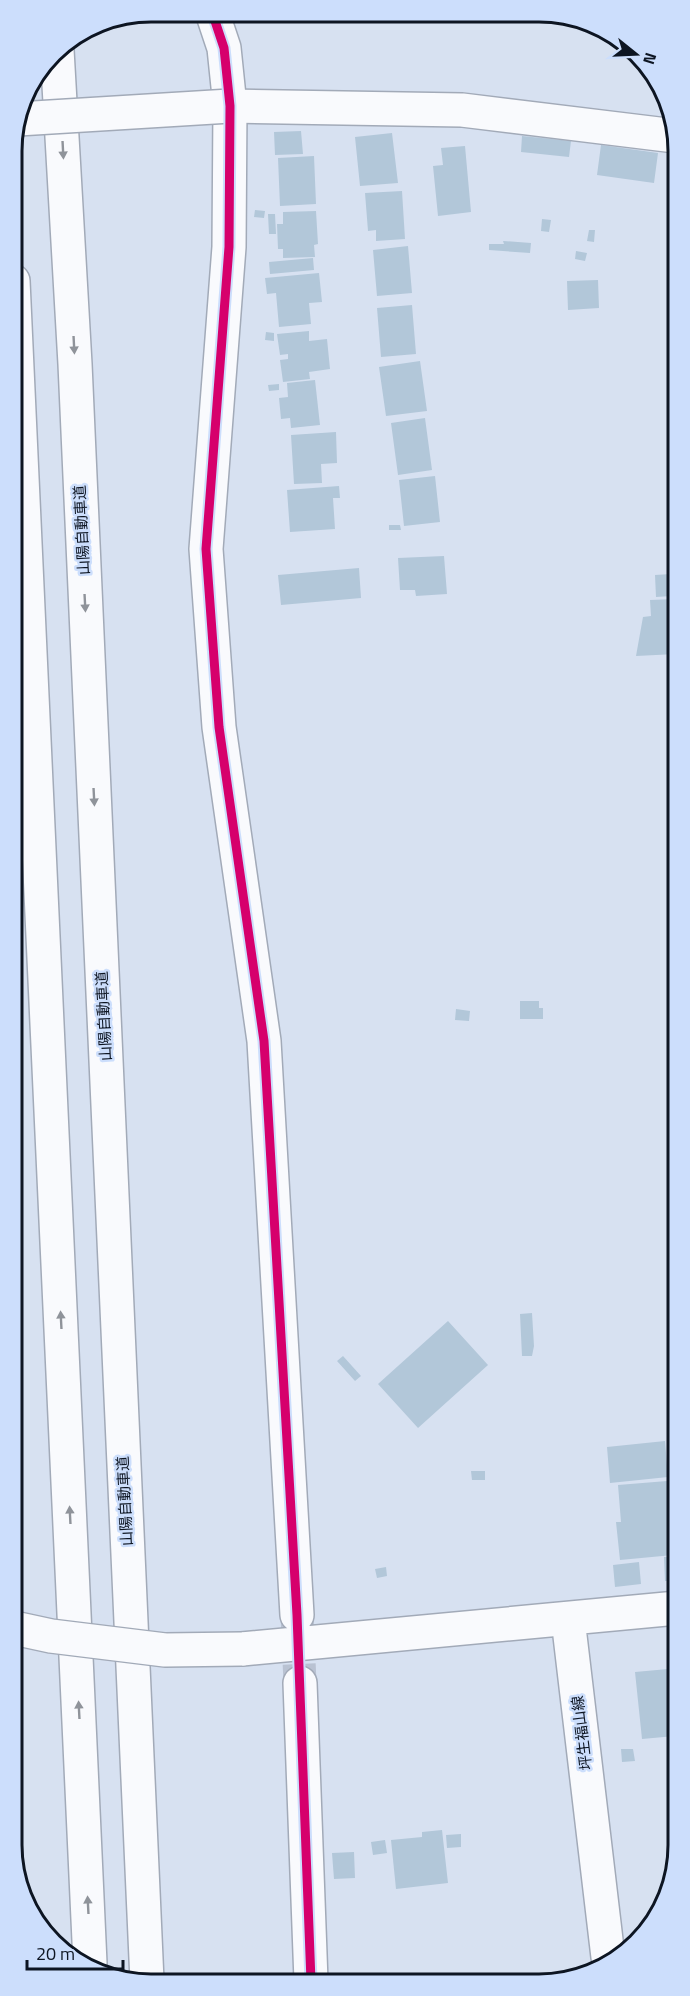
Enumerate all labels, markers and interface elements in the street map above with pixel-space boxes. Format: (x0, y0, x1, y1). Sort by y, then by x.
north arrow (606, 24, 666, 84)
text: N (637, 50, 663, 68)
one-way arrow (58, 141, 67, 160)
one-way arrow (69, 335, 78, 354)
street label: 山陽自動車道 (68, 484, 95, 576)
one-way arrow (81, 593, 90, 612)
one-way arrow (90, 788, 99, 807)
street label: 山陽自動車道 (90, 970, 117, 1062)
one-way arrow (56, 1311, 65, 1330)
street label: 山陽自動車道 (111, 1455, 138, 1547)
one-way arrow (65, 1506, 74, 1525)
street label: 坪生福山線 (566, 1694, 597, 1772)
one-way arrow (74, 1700, 83, 1719)
one-way arrow (83, 1895, 92, 1914)
scale bar (27, 1933, 123, 1971)
text: 20 m (36, 1940, 75, 1967)

